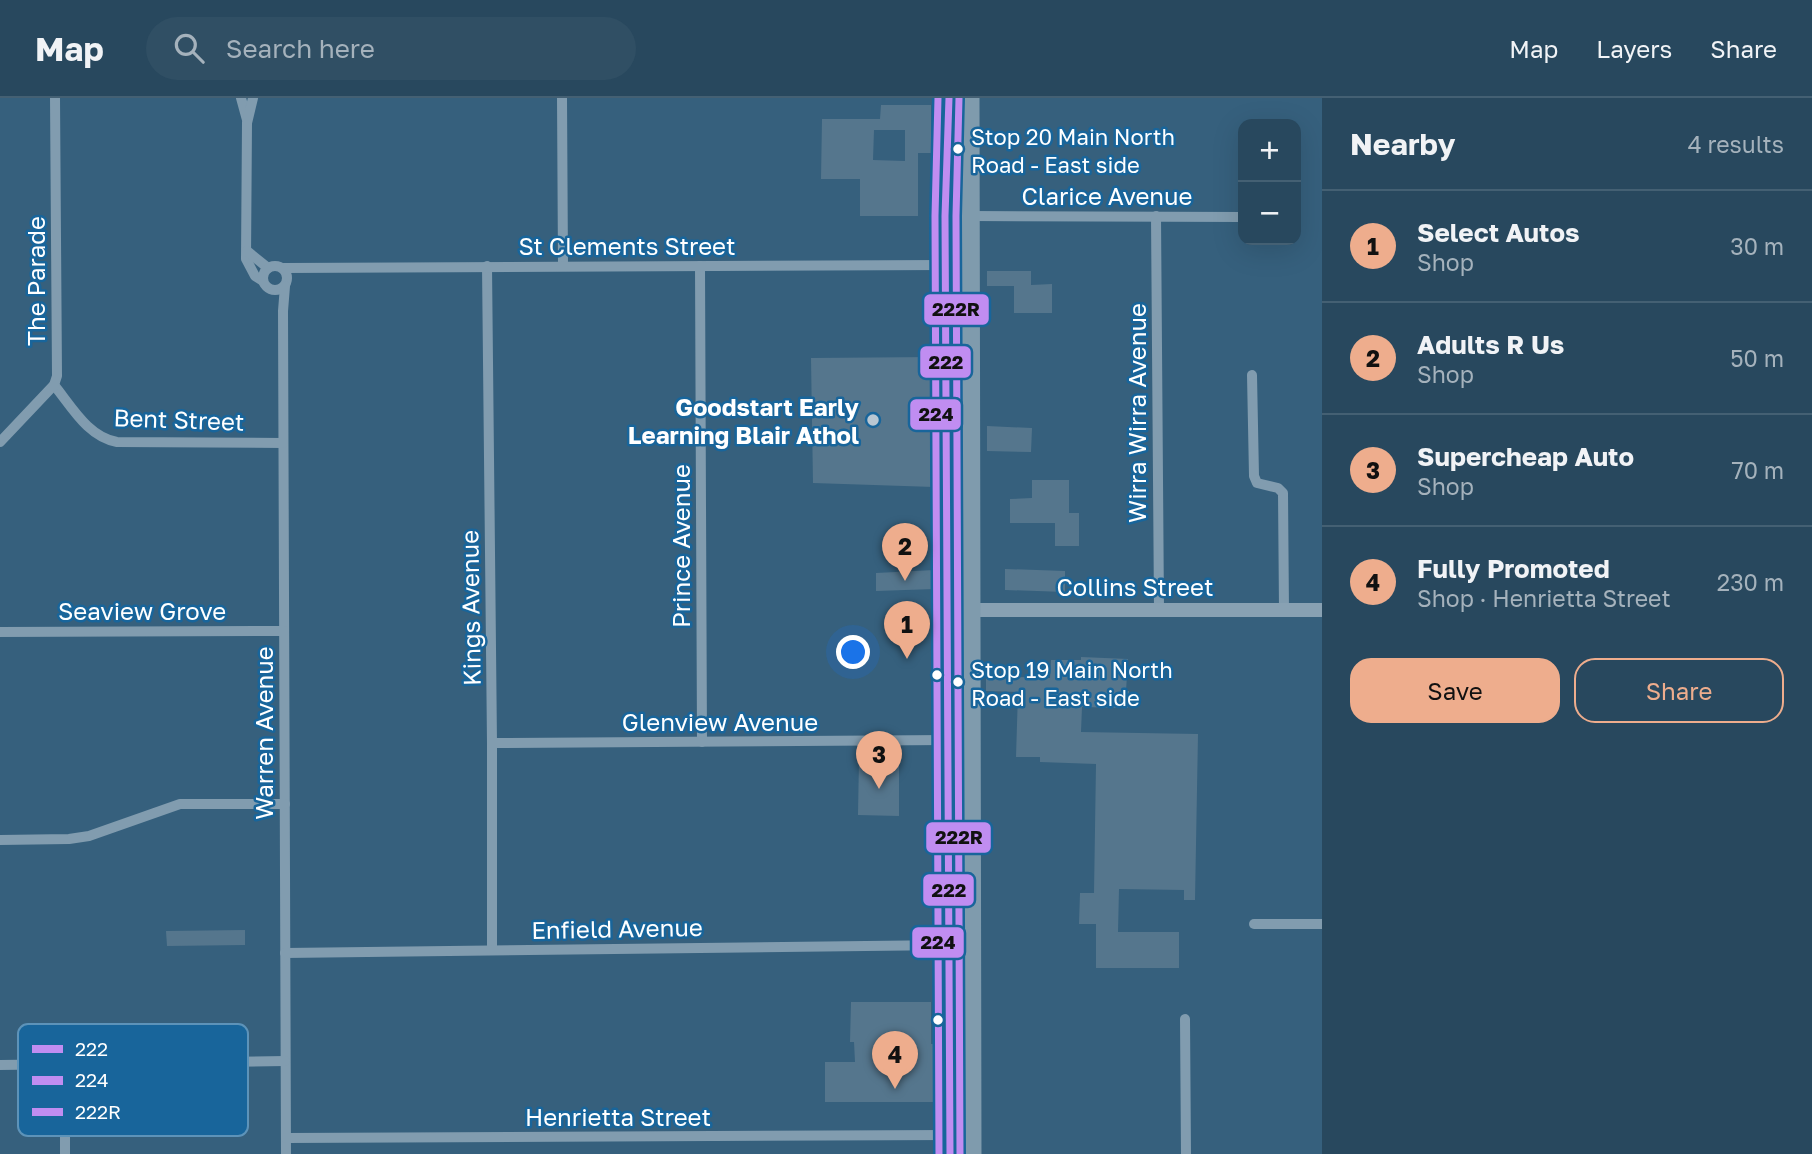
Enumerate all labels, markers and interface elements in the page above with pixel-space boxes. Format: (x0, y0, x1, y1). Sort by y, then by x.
search box (146, 17, 636, 80)
text: Map (35, 29, 104, 68)
icon: search (170, 29, 208, 67)
text: Search here (226, 33, 375, 64)
text: Map (1509, 34, 1558, 63)
text: Layers (1596, 34, 1672, 63)
text: Share (1710, 34, 1777, 63)
map controls (1238, 119, 1301, 245)
button: + (1238, 119, 1301, 182)
place label: Stop 20 Main North Road - East side (971, 123, 1175, 178)
text: Nearby (1350, 126, 1455, 162)
text: 4 results (1688, 130, 1784, 158)
marker: Stop 20 Main North Road - East side (951, 142, 965, 156)
street label: Clarice Avenue (1021, 181, 1193, 210)
button: − (1238, 182, 1301, 245)
street label: The Parade (21, 216, 50, 346)
text: Select Autos (1417, 217, 1580, 248)
street label: St Clements Street (518, 231, 736, 260)
text: 1 (1367, 232, 1379, 260)
text: 30 m (1730, 232, 1784, 260)
text: Shop (1417, 248, 1474, 276)
line badge: 222R (923, 293, 990, 326)
text: 222R (932, 297, 980, 320)
street label: Wirra Wirra Avenue (1122, 303, 1151, 523)
text: Adults R Us (1417, 329, 1564, 360)
text: 2 (1366, 344, 1380, 372)
text: 50 m (1730, 344, 1784, 372)
line badge: 222 (919, 345, 972, 379)
text: 222 (929, 350, 963, 373)
text: Shop (1417, 360, 1474, 388)
place label: Goodstart Early Learning Blair Athol (628, 392, 860, 449)
line badge: 224 (909, 398, 962, 431)
street label: Bent Street (113, 402, 245, 436)
text: 224 (918, 402, 954, 425)
marker: Goodstart Early Learning Blair Athol (865, 412, 881, 428)
text: Supercheap Auto (1417, 441, 1634, 472)
text: 3 (1366, 456, 1380, 484)
text: 70 m (1731, 456, 1784, 484)
street label: Prince Avenue (666, 464, 695, 628)
text: Shop (1417, 472, 1474, 500)
pin: 2 (882, 523, 928, 581)
street label: Kings Avenue (454, 530, 486, 686)
text: Fully Promoted (1417, 553, 1610, 584)
text: 4 (1366, 568, 1380, 596)
text: 230 m (1717, 568, 1784, 596)
street label: Collins Street (1056, 572, 1214, 601)
text: Shop · Henrietta Street (1417, 584, 1671, 612)
street label: Seaview Grove (58, 596, 226, 625)
pin: 1 (884, 601, 930, 659)
your location (836, 635, 870, 669)
street label: Warren Avenue (249, 646, 278, 820)
place label: Stop 19 Main North Road - East side (971, 656, 1173, 711)
button: Save (1350, 658, 1560, 723)
button: Share (1574, 658, 1784, 723)
unlabelled marker (930, 668, 944, 682)
marker: Stop 19 Main North Road - East side (951, 675, 965, 689)
street label: Glenview Avenue (622, 707, 818, 736)
pin: 3 (856, 731, 902, 789)
line badge: 222R (925, 821, 992, 854)
text: 222R (935, 825, 983, 848)
line badge: 222 (922, 873, 975, 907)
text: 222 (932, 878, 966, 901)
street label: Enfield Avenue (531, 912, 703, 944)
line badge: 224 (911, 926, 965, 959)
text: 224 (920, 930, 956, 953)
unlabelled marker (931, 1013, 945, 1027)
legend (18, 1024, 248, 1136)
pin: 4 (872, 1031, 918, 1089)
text: 222 (75, 1037, 108, 1060)
text: 224 (75, 1068, 109, 1091)
text: 222R (75, 1100, 121, 1123)
street label: Henrietta Street (525, 1102, 711, 1131)

